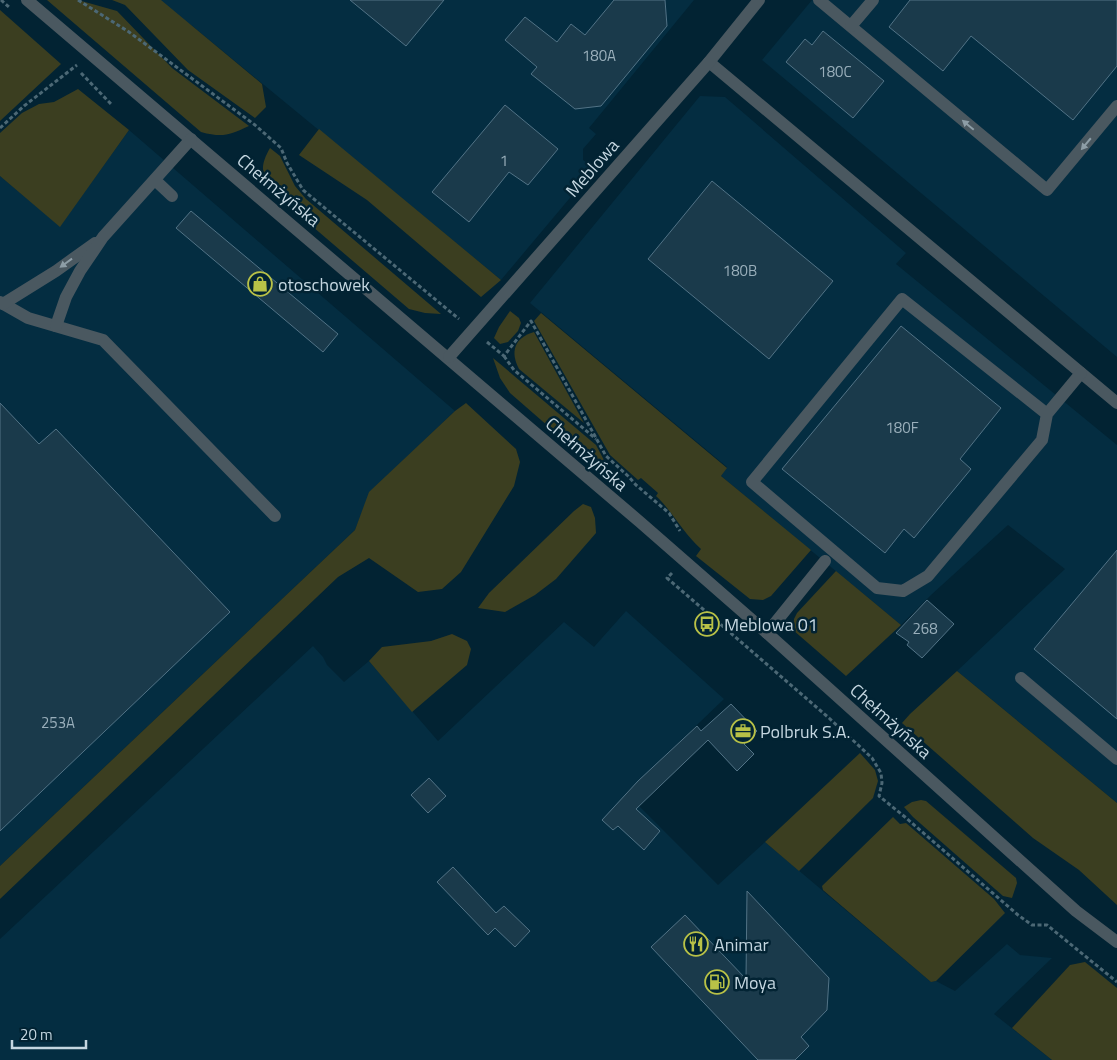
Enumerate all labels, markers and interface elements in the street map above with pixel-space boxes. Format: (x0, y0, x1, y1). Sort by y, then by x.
house number: 180A (582, 44, 616, 67)
house number: 180C (818, 60, 852, 83)
one-way arrow (962, 119, 975, 130)
street label: Meblowa (559, 133, 625, 203)
one-way arrow (1080, 137, 1091, 150)
street label: Chełmżyńska (231, 147, 327, 233)
house number: 1 (500, 149, 508, 172)
one-way arrow (59, 258, 73, 268)
house number: 180B (723, 259, 757, 282)
shop icon: otoschowek (247, 271, 273, 297)
place label: otoschowek (278, 271, 370, 298)
street label: Chełmżyńska (540, 410, 634, 498)
house number: 180F (885, 416, 919, 439)
bus stop icon: Meblowa 01 (694, 611, 720, 637)
place label: Meblowa 01 (724, 611, 818, 638)
house number: 268 (912, 617, 938, 640)
street label: Chełmżyńska (844, 677, 938, 765)
house number: 253A (41, 711, 75, 734)
office icon: Polbruk S.A. (730, 718, 756, 744)
place label: Polbruk S.A. (760, 718, 850, 745)
restaurant icon: Animar (683, 931, 709, 957)
place label: Animar (714, 931, 769, 958)
fuel station icon: Moya (704, 969, 730, 995)
place label: Moya (734, 969, 776, 996)
scale bar (12, 1018, 86, 1050)
text: 20 m (20, 1023, 53, 1046)

